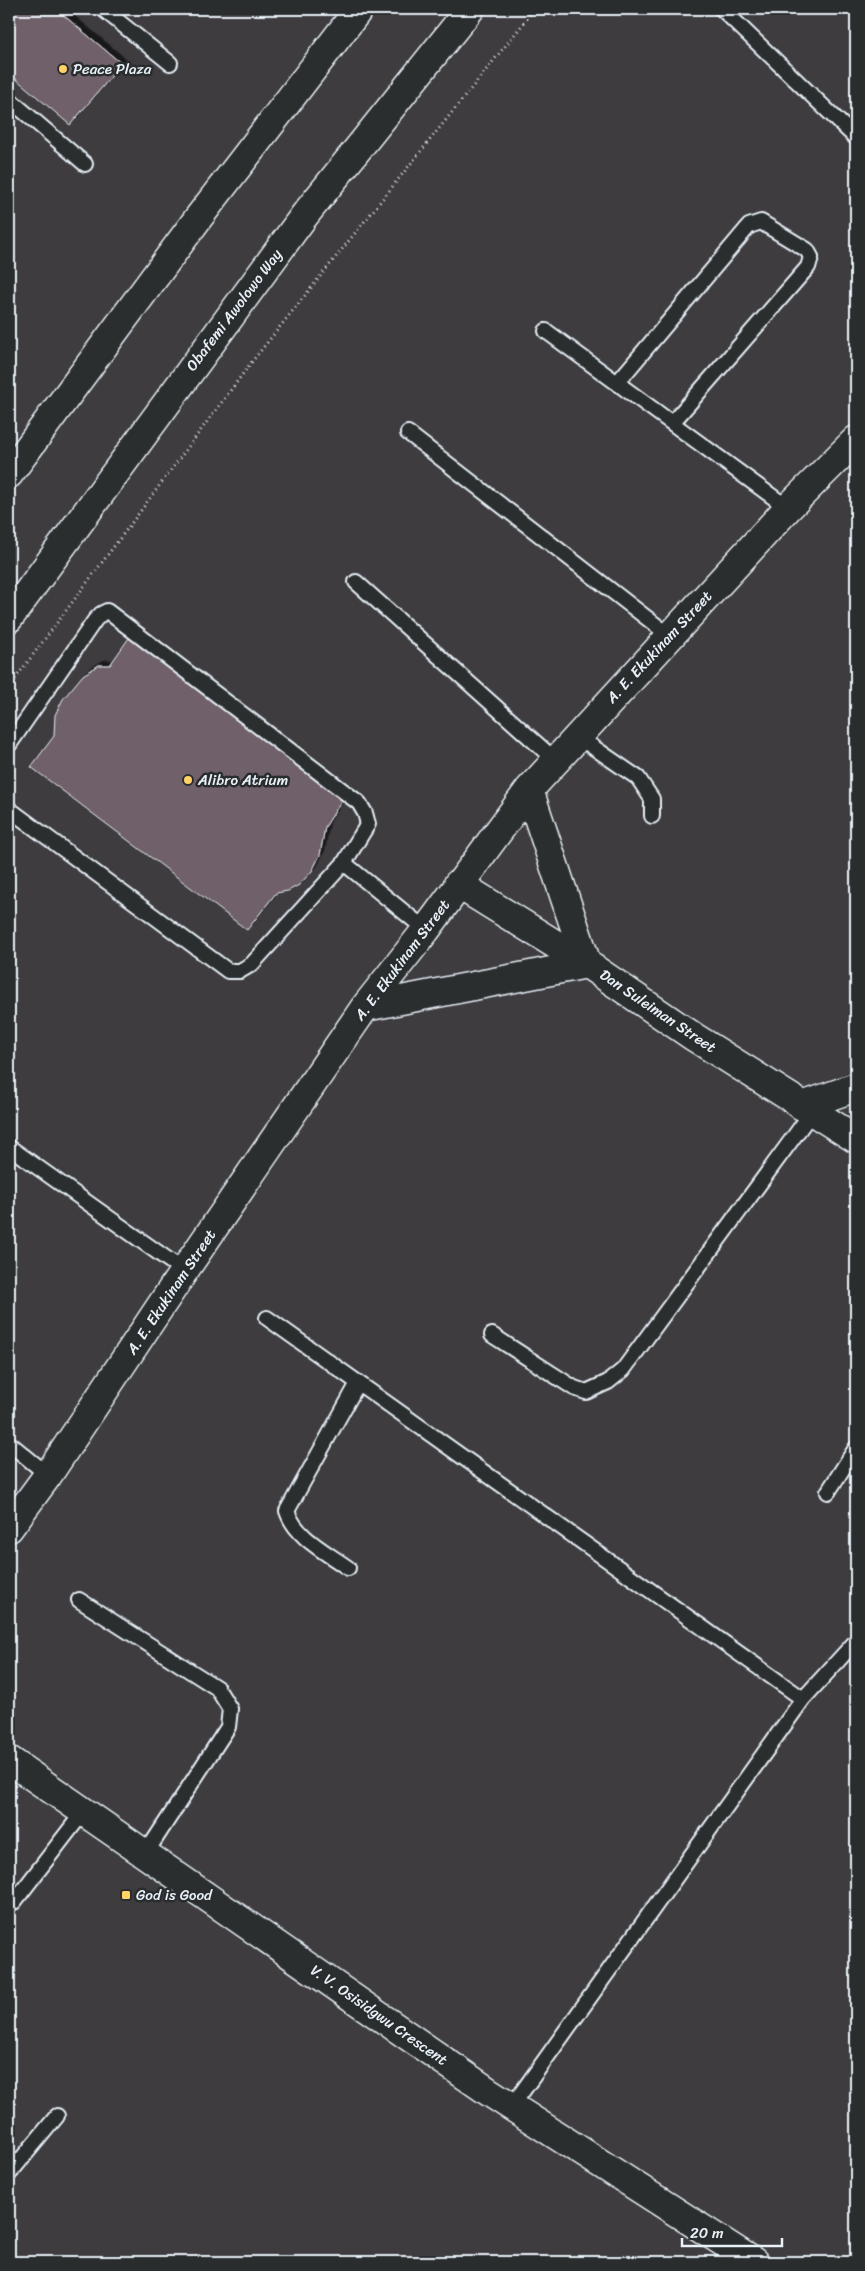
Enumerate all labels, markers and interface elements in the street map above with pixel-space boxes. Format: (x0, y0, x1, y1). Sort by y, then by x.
place label: Peace Plaza (73, 56, 152, 82)
marker: Peace Plaza (57, 63, 69, 75)
street label: Obafemi Awolowo Way (179, 243, 289, 377)
street label: A. E. Ekukinam Street (599, 584, 719, 710)
place label: Alibro Atrium (197, 767, 288, 793)
marker: Alibro Atrium (182, 774, 194, 786)
street label: A. E. Ekukinam Street (347, 893, 457, 1027)
street label: Dan Suleiman Street (594, 962, 722, 1060)
street label: A. E. Ekukinam Street (119, 1224, 223, 1361)
place label: God is Good (136, 1882, 213, 1908)
marker: God is Good (120, 1889, 132, 1901)
street label: V. V. Osisidgwu Crescent (305, 1958, 453, 2073)
scale bar (682, 2216, 782, 2248)
text: 20 m (690, 2220, 724, 2246)

